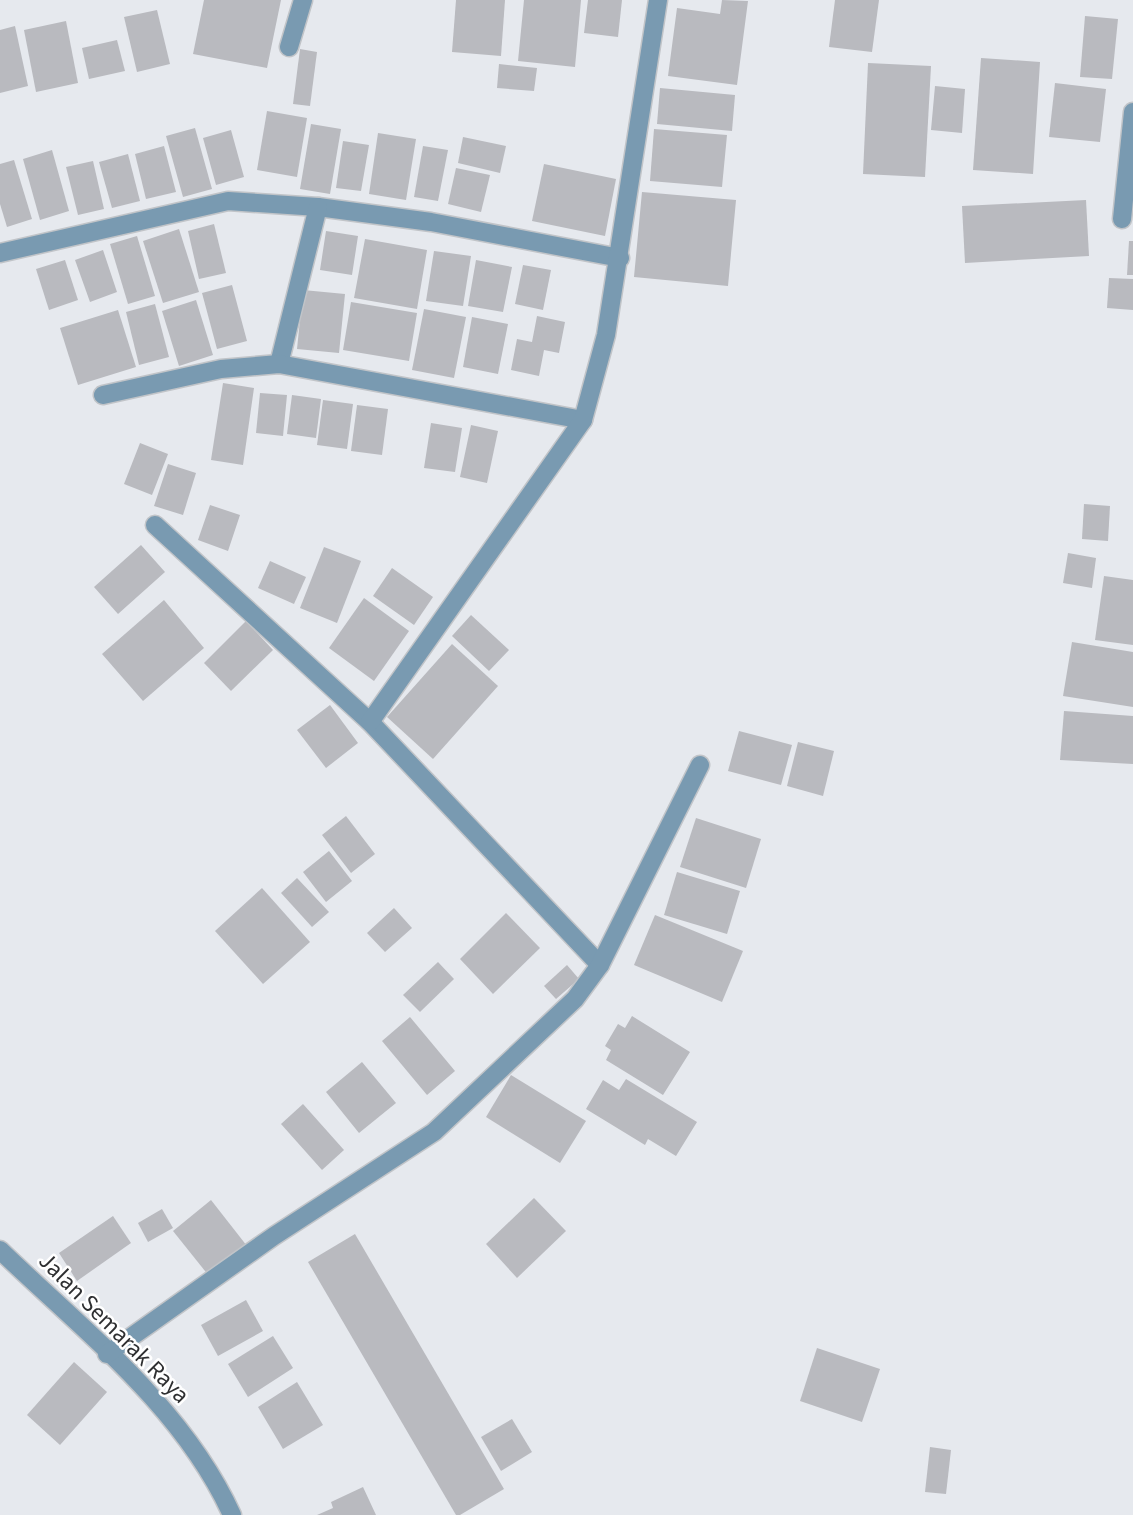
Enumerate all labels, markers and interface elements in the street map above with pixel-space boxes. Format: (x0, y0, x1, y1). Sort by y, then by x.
street label: Jalan Semarak Raya (30, 1244, 198, 1412)

